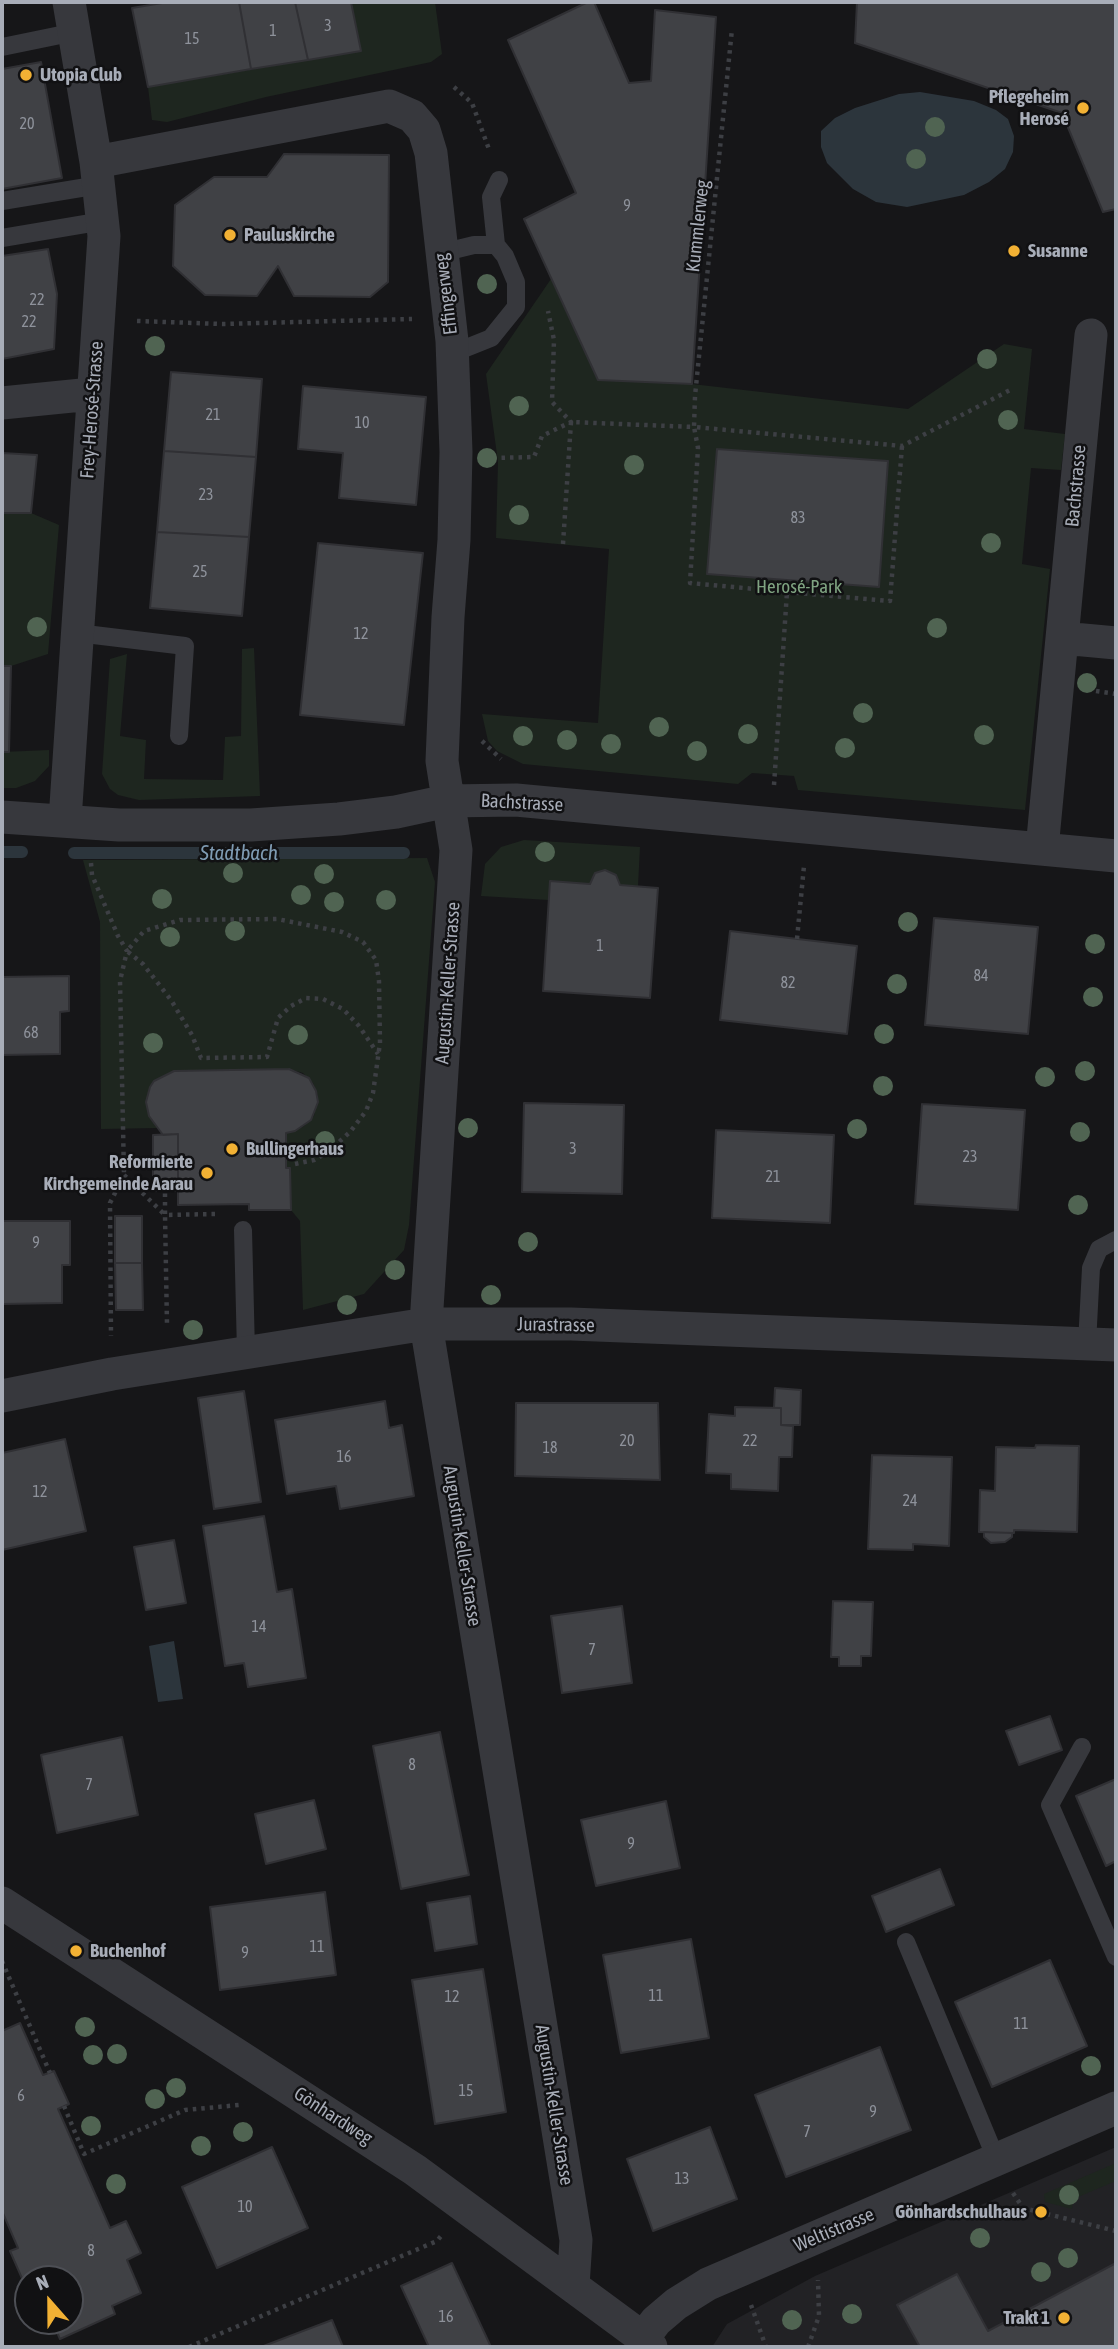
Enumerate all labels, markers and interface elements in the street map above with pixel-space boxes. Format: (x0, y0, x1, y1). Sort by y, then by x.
house number: 3 (324, 16, 332, 36)
house number: 1 (269, 21, 277, 41)
house number: 15 (184, 29, 200, 49)
place label: Utopia Club (40, 64, 122, 86)
marker: Utopia Club (18, 67, 34, 83)
place label: Pflegeheim Herosé (989, 86, 1069, 130)
marker: Pflegeheim Herosé (1075, 100, 1091, 116)
house number: 20 (19, 114, 35, 134)
street label: Kummlerweg (682, 179, 714, 273)
house number: 9 (623, 196, 631, 216)
place label: Pauluskirche (244, 224, 335, 246)
marker: Pauluskirche (222, 227, 238, 243)
place label: Susanne (1028, 240, 1088, 262)
marker: Susanne (1006, 243, 1022, 259)
street label: Effingerweg (430, 252, 462, 336)
house number: 22 (29, 290, 45, 310)
house number: 22 (21, 312, 37, 332)
street label: Frey-Herosé-Strasse (76, 341, 108, 479)
house number: 21 (205, 405, 221, 425)
house number: 10 (354, 413, 370, 433)
street label: Bachstrasse (1061, 444, 1091, 528)
house number: 23 (198, 485, 214, 505)
house number: 83 (790, 508, 806, 528)
house number: 25 (192, 562, 208, 582)
park label: Herosé-Park (756, 576, 842, 598)
house number: 12 (353, 624, 369, 644)
street label: Bachstrasse (480, 789, 564, 817)
water label: Stadtbach (200, 840, 278, 866)
street label: Augustin-Keller-Strasse (431, 901, 465, 1065)
house number: 1 (596, 936, 604, 956)
house number: 84 (973, 966, 989, 986)
house number: 82 (780, 973, 796, 993)
house number: 68 (23, 1023, 39, 1043)
place label: Bullingerhaus (246, 1138, 344, 1160)
house number: 3 (569, 1139, 577, 1159)
marker: Bullingerhaus (224, 1141, 240, 1157)
house number: 23 (962, 1147, 978, 1167)
place label: Reformierte Kirchgemeinde Aarau (44, 1151, 193, 1195)
marker: Reformierte Kirchgemeinde Aarau (199, 1165, 215, 1181)
house number: 21 (765, 1167, 781, 1187)
house number: 9 (32, 1233, 40, 1253)
street label: Jurastrasse (517, 1313, 595, 1337)
house number: 20 (619, 1431, 635, 1451)
house number: 22 (742, 1431, 758, 1451)
house number: 18 (542, 1438, 558, 1458)
house number: 16 (336, 1447, 352, 1467)
street label: Augustin-Keller-Strasse (438, 1464, 486, 1628)
house number: 12 (32, 1482, 48, 1502)
house number: 24 (902, 1491, 918, 1511)
house number: 14 (251, 1617, 267, 1637)
house number: 7 (588, 1640, 596, 1660)
house number: 8 (408, 1755, 416, 1775)
house number: 7 (85, 1775, 93, 1795)
house number: 9 (627, 1834, 635, 1854)
house number: 11 (309, 1937, 325, 1957)
place label: Buchenhof (90, 1940, 166, 1962)
marker: Buchenhof (68, 1943, 84, 1959)
house number: 9 (241, 1943, 249, 1963)
house number: 11 (648, 1986, 664, 2006)
house number: 12 (444, 1987, 460, 2007)
house number: 11 (1013, 2014, 1029, 2034)
street label: Augustin-Keller-Strasse (530, 2023, 578, 2187)
house number: 15 (458, 2081, 474, 2101)
street label: Gönhardweg (290, 2082, 376, 2150)
house number: 6 (17, 2086, 25, 2106)
house number: 9 (869, 2102, 877, 2122)
house number: 7 (803, 2122, 811, 2142)
house number: 13 (674, 2169, 690, 2189)
house number: 10 (237, 2197, 253, 2217)
place label: Gönhardschulhaus (895, 2201, 1027, 2223)
street label: Weltistrasse (790, 2203, 878, 2257)
marker: Gönhardschulhaus (1033, 2204, 1049, 2220)
house number: 8 (87, 2241, 95, 2261)
north arrow (14, 2265, 84, 2335)
text: N (33, 2270, 51, 2295)
house number: 16 (438, 2307, 454, 2327)
place label: Trakt 1 (1003, 2307, 1050, 2329)
marker: Trakt 1 (1056, 2310, 1072, 2326)

